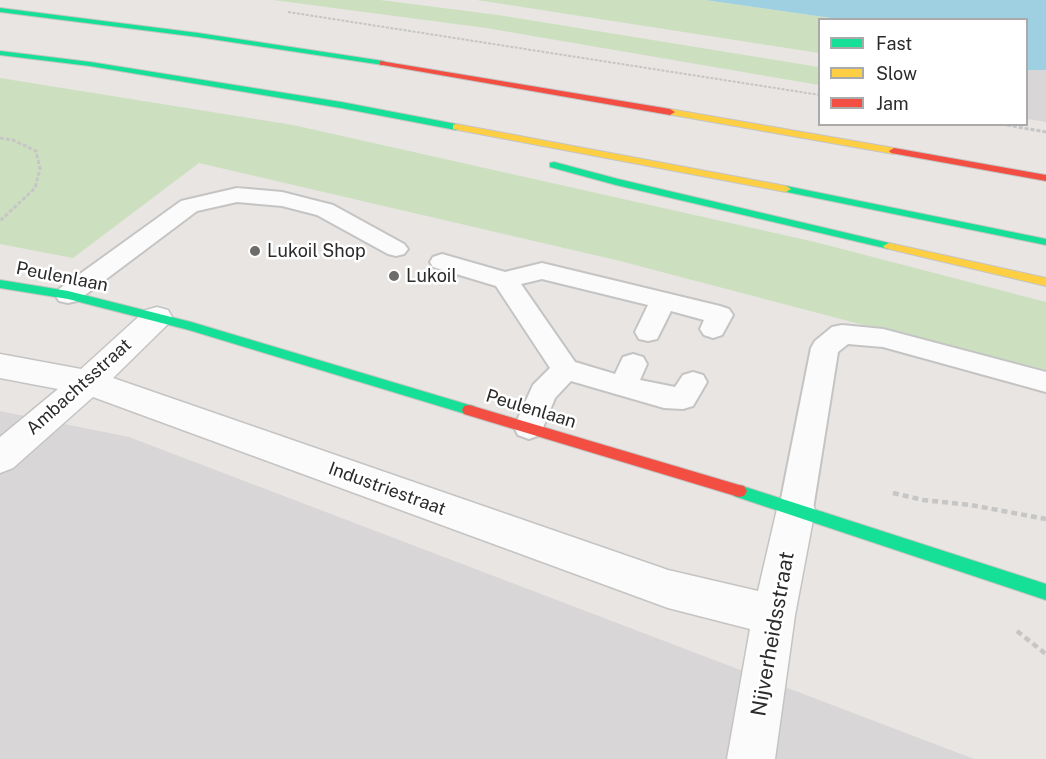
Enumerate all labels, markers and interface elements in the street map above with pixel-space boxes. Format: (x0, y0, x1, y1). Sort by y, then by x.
legend (818, 18, 1028, 126)
text: Fast (876, 33, 912, 54)
text: Slow (876, 63, 917, 84)
text: Jam (876, 93, 909, 114)
place label: Lukoil Shop (267, 240, 366, 262)
marker: Lukoil Shop (248, 244, 262, 258)
street label: Peulenlaan (14, 258, 110, 296)
place label: Lukoil (406, 265, 457, 287)
marker: Lukoil (387, 269, 401, 283)
street label: Ambachtsstraat (22, 334, 136, 440)
street label: Peulenlaan (483, 385, 579, 433)
street label: Industriestraat (325, 458, 449, 520)
street label: Nijverheidsstraat (746, 550, 800, 718)

